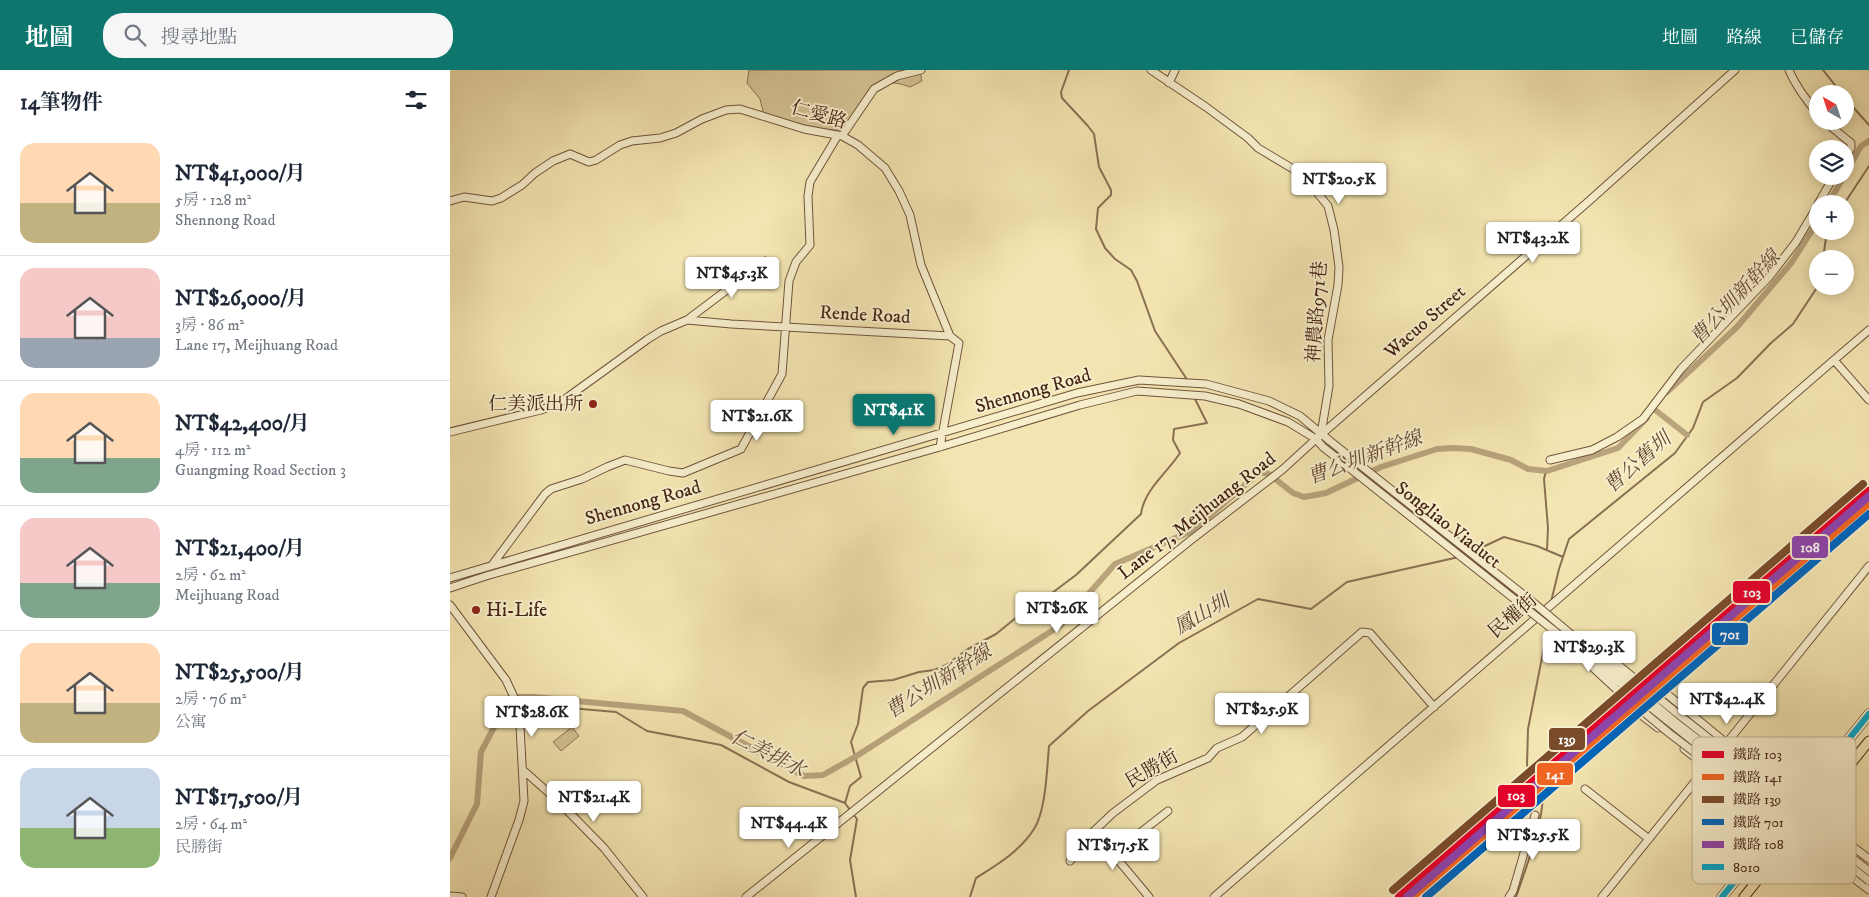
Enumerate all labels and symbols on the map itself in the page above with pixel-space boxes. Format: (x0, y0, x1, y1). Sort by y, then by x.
north arrow (1809, 85, 1854, 130)
street label: 仁愛路 (788, 96, 850, 134)
pin: NT$20.5K (1287, 162, 1391, 205)
pin: NT$43.2K (1481, 222, 1585, 264)
water label: 曹公圳新幹線 (1686, 244, 1787, 350)
pin: NT$45.3K (680, 256, 784, 299)
street label: 神農路971巷 (1302, 260, 1332, 364)
street label: Wacuo Street (1379, 281, 1470, 364)
street label: Rende Road (819, 301, 912, 329)
street label: Shennong Road (972, 363, 1094, 419)
place label: 仁美派出所 (488, 393, 583, 416)
pin: NT$41K (853, 394, 935, 436)
marker: 仁美派出所 (587, 398, 599, 410)
pin: NT$21.6K (705, 400, 809, 442)
water label: 曹公圳新幹線 (1304, 425, 1428, 490)
water label: 曹公舊圳 (1600, 425, 1679, 499)
street label: Lane 17, Meijhuang Road (1114, 447, 1281, 585)
street label: Shennong Road (582, 475, 704, 531)
street label: Songliao Viaduct (1390, 476, 1506, 574)
line badge: 108 (1791, 535, 1829, 559)
text: 108 (1800, 539, 1820, 557)
line badge: 103 (1732, 580, 1771, 604)
text: 103 (1743, 584, 1761, 602)
water label: 鳳山圳 (1170, 588, 1237, 641)
street label: 民權街 (1484, 589, 1542, 643)
pin: NT$26K (1016, 592, 1098, 634)
place label: Hi-Life (486, 599, 547, 622)
marker: Hi-Life (470, 604, 482, 616)
line badge: 701 (1711, 622, 1749, 646)
text: 701 (1720, 626, 1740, 644)
pin: NT$29.3K (1537, 630, 1641, 673)
water label: 曹公圳新幹線 (881, 639, 998, 724)
pin: NT$42.4K (1675, 682, 1779, 725)
pin: NT$25.9K (1210, 692, 1314, 735)
pin: NT$28.6K (480, 696, 584, 738)
water label: 仁美排水 (727, 725, 811, 784)
line badge: 139 (1548, 727, 1586, 751)
text: 139 (1558, 731, 1576, 749)
legend (1692, 737, 1856, 884)
street label: 民勝街 (1122, 745, 1182, 793)
text: 鐵路 103 (1733, 746, 1782, 764)
line badge: 141 (1536, 762, 1574, 786)
text: 141 (1546, 766, 1564, 784)
text: 鐵路 141 (1733, 769, 1782, 787)
pin: NT$21.4K (542, 780, 646, 823)
line badge: 103 (1497, 784, 1536, 808)
text: 103 (1507, 787, 1525, 805)
text: 鐵路 139 (1733, 791, 1781, 809)
pin: NT$44.4K (737, 806, 841, 849)
text: 鐵路 701 (1733, 814, 1784, 832)
pin: NT$25.5K (1481, 818, 1585, 861)
pin: NT$17.5K (1061, 828, 1165, 871)
text: 鐵路 108 (1733, 836, 1784, 854)
text: 8010 (1733, 859, 1760, 877)

